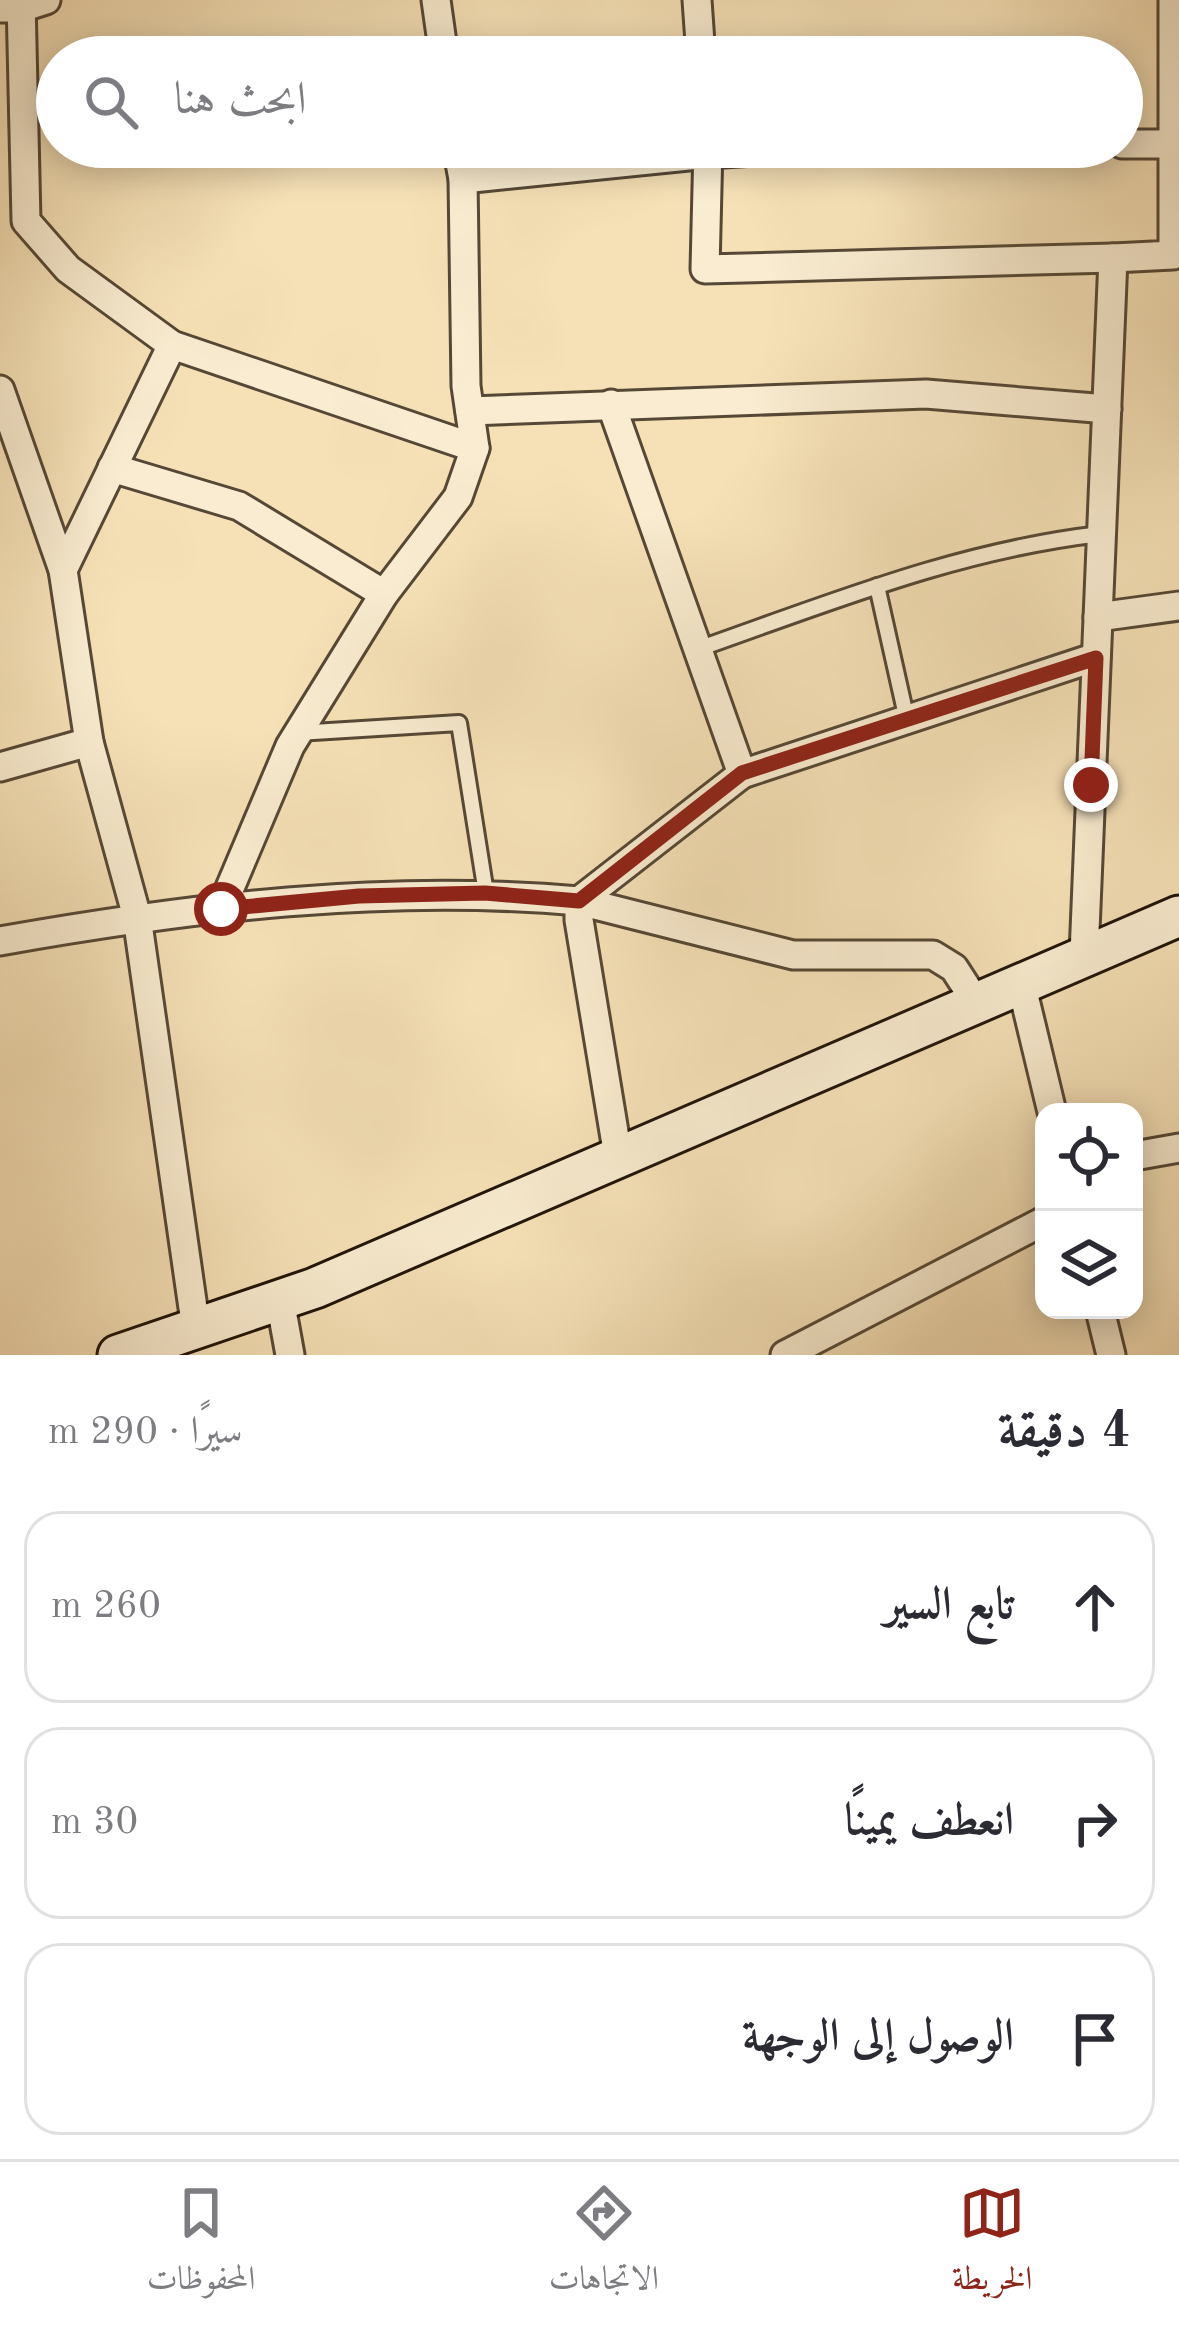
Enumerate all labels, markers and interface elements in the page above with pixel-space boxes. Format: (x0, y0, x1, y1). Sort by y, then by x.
search box (36, 36, 1143, 168)
icon: search (78, 69, 144, 135)
text: ابحث هنا (174, 79, 307, 124)
route end (1064, 758, 1118, 812)
route start (194, 882, 248, 936)
map controls (1035, 1103, 1143, 1319)
button: locate (1035, 1103, 1143, 1211)
button: layers (1035, 1211, 1143, 1319)
text: 4 دقيقة (998, 1407, 1131, 1458)
text: سيرًا · 290 m (48, 1413, 243, 1452)
icon: ahead (1062, 1574, 1128, 1640)
text: تابع السير (884, 1584, 1014, 1629)
text: 260 m (51, 1587, 161, 1626)
icon: right (1062, 1790, 1128, 1856)
text: انعطف يمينًا (845, 1800, 1014, 1845)
text: 30 m (51, 1803, 138, 1842)
icon: arrive (1062, 2006, 1128, 2072)
text: الوصول إلى الوجهة (742, 2016, 1014, 2061)
tab: المحفوظات (147, 2180, 255, 2310)
tab: الاتجاهات (549, 2180, 659, 2310)
tab: الخريطة (952, 2180, 1032, 2310)

